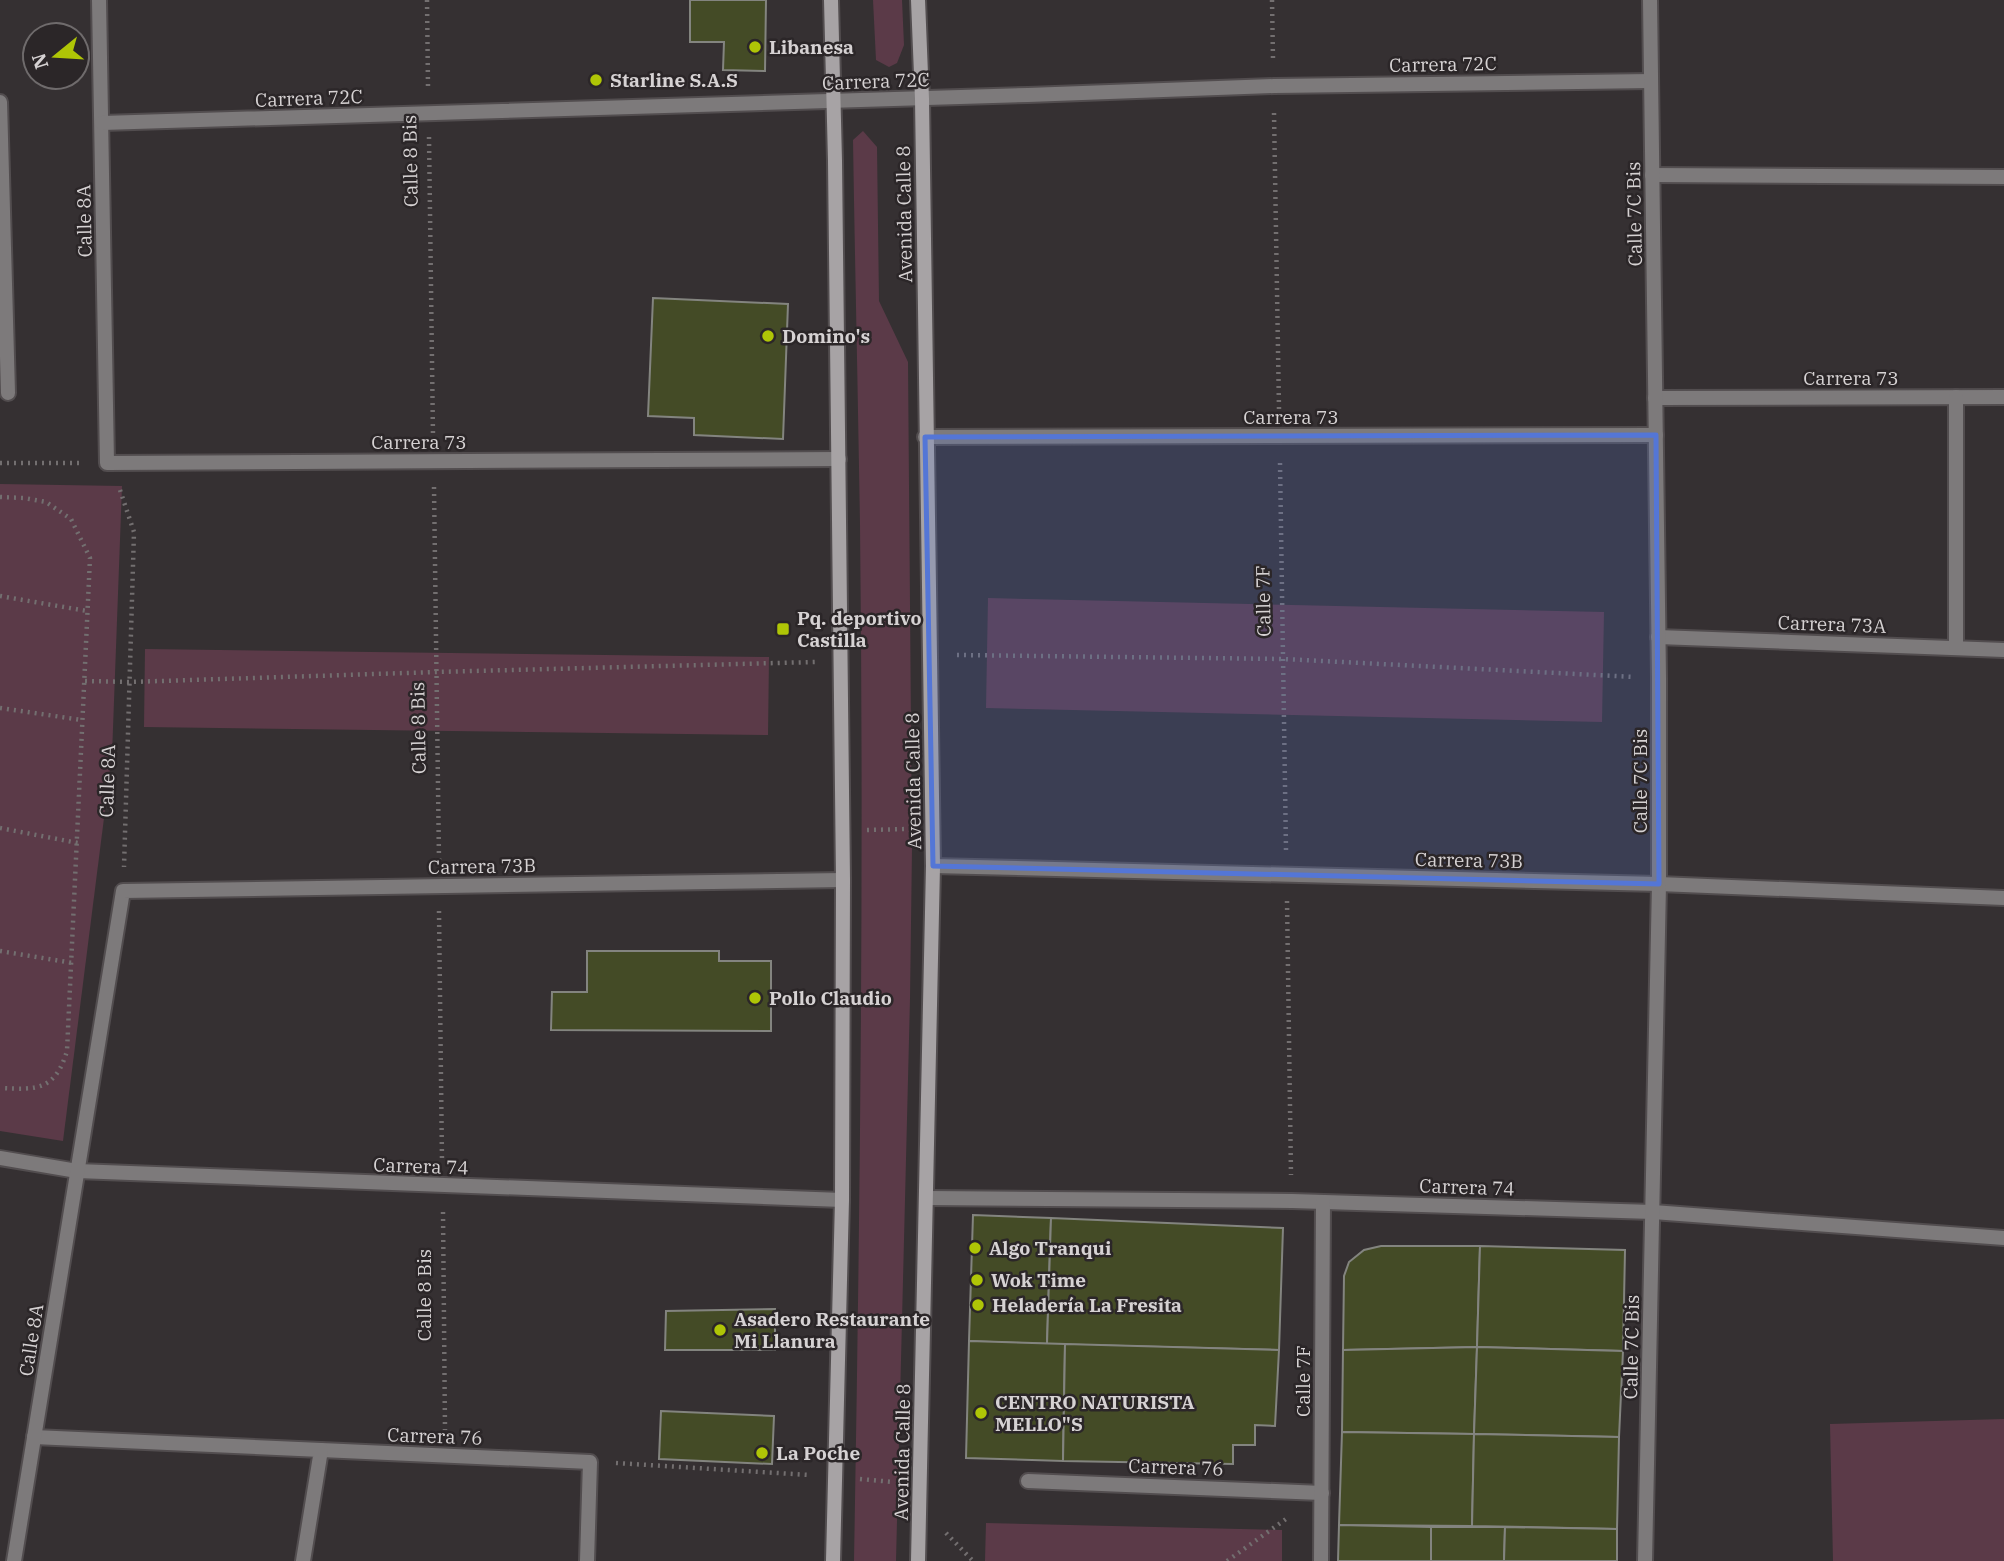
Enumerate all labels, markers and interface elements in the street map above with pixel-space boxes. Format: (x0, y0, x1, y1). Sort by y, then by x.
north arrow (21, 21, 91, 91)
place label: Libanesa (769, 35, 854, 59)
marker: Libanesa (747, 39, 763, 55)
text: N (26, 50, 54, 72)
street label: Carrera 72C (1389, 51, 1497, 77)
street label: Carrera 72C (822, 67, 930, 95)
place label: Starline S.A.S (610, 68, 738, 92)
marker: Starline S.A.S (588, 72, 604, 88)
street label: Carrera 72C (255, 84, 363, 112)
street label: Calle 8 Bis (397, 115, 423, 207)
street label: Avenida Calle 8 (891, 145, 917, 283)
street label: Calle 7C Bis (1621, 161, 1647, 267)
street label: Calle 8A (71, 184, 97, 258)
place label: Domino's (782, 324, 870, 348)
marker: Domino's (760, 328, 776, 344)
street label: Carrera 73 (1803, 366, 1899, 390)
street label: Carrera 73 (1243, 405, 1339, 429)
street label: Carrera 73 (371, 430, 467, 454)
street label: Calle 7F (1250, 565, 1276, 637)
place label: Pq. deportivo Castilla (797, 606, 921, 652)
street label: Carrera 73A (1777, 610, 1887, 638)
marker: Pq. deportivo Castilla (775, 621, 791, 637)
street label: Calle 8 Bis (405, 682, 431, 774)
street label: Avenida Calle 8 (900, 712, 926, 850)
street label: Calle 7C Bis (1628, 729, 1652, 833)
street label: Calle 8A (94, 744, 120, 818)
street label: Carrera 73B (1415, 847, 1523, 873)
street label: Carrera 73B (428, 853, 536, 879)
place label: Pollo Claudio (769, 986, 892, 1010)
marker: Pollo Claudio (747, 990, 763, 1006)
street label: Carrera 74 (373, 1152, 469, 1180)
street label: Carrera 74 (1419, 1173, 1515, 1201)
place label: Algo Tranqui (989, 1236, 1111, 1260)
marker: Algo Tranqui (967, 1240, 983, 1256)
street label: Calle 8 Bis (412, 1249, 436, 1341)
place label: Wok Time (991, 1268, 1086, 1292)
marker: Wok Time (969, 1272, 985, 1288)
place label: Heladería La Fresita (992, 1293, 1182, 1317)
street label: Calle 7C Bis (1618, 1294, 1644, 1400)
marker: Heladería La Fresita (970, 1297, 986, 1313)
street label: Calle 8A (13, 1302, 49, 1378)
place label: Asadero Restaurante Mi Llanura (734, 1307, 930, 1353)
marker: Asadero Restaurante Mi Llanura (712, 1322, 728, 1338)
street label: Calle 7F (1291, 1345, 1315, 1417)
street label: Avenida Calle 8 (889, 1383, 915, 1521)
place label: CENTRO NATURISTA MELLO"S (995, 1390, 1195, 1436)
marker: CENTRO NATURISTA MELLO"S (973, 1405, 989, 1421)
street label: Carrera 76 (387, 1422, 483, 1450)
place label: La Poche (776, 1441, 860, 1465)
marker: La Poche (754, 1445, 770, 1461)
street label: Carrera 76 (1128, 1453, 1224, 1481)

